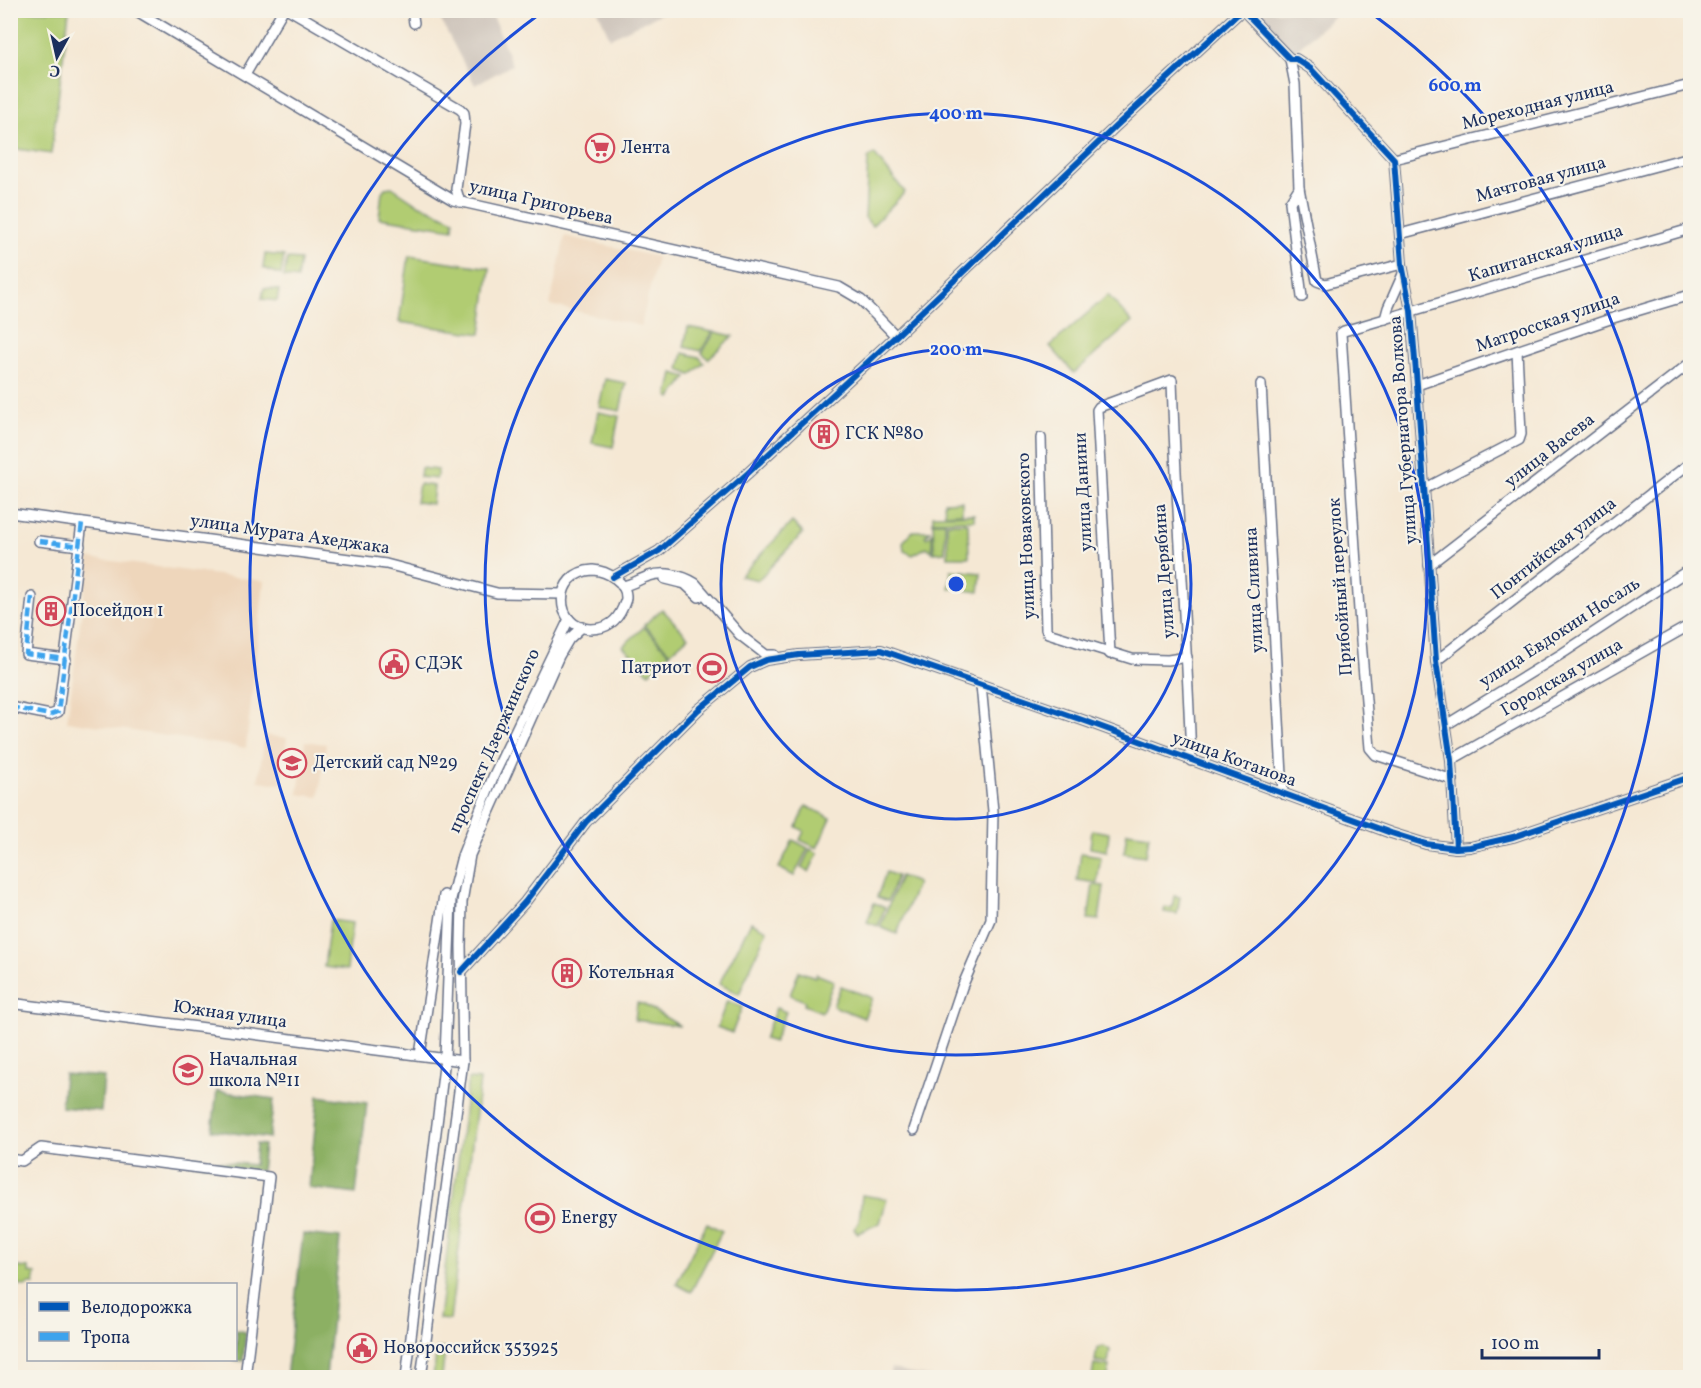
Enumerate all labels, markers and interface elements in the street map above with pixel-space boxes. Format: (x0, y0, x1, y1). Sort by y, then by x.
north arrow (27, 27, 87, 87)
text: С (49, 58, 62, 81)
text: 600 m (1428, 74, 1482, 99)
street label: Мореходная улица (1459, 75, 1617, 137)
text: 400 m (929, 102, 983, 127)
supermarket icon: Лента (584, 132, 616, 164)
place label: Лента (621, 136, 671, 161)
street label: Мачтовая улица (1473, 151, 1609, 209)
street label: улица Григорьева (466, 174, 616, 232)
street label: Капитанская улица (1466, 219, 1626, 289)
street label: Матросская улица (1473, 287, 1623, 359)
street label: улица Губернатора Волкова (1384, 315, 1424, 545)
text: 200 m (930, 338, 982, 363)
street label: улица Васева (1500, 408, 1600, 494)
building icon: ГСК №80 (808, 418, 840, 450)
place label: ГСК №80 (845, 422, 924, 447)
street label: улица Данини (1068, 432, 1100, 552)
street label: улица Новаковского (1012, 452, 1042, 620)
street label: Понтийская улица (1486, 492, 1622, 606)
street label: Прибойный переулок (1322, 497, 1360, 677)
street label: улица Дерябина (1148, 503, 1182, 639)
street label: улица Мурата Ахеджака (188, 509, 392, 561)
street label: улица Сливина (1239, 526, 1271, 654)
street label: улица Евдокии Носаль (1475, 571, 1645, 695)
centre of rings (946, 574, 966, 594)
building icon: Посейдон 1 (35, 595, 67, 627)
place label: Посейдон 1 (72, 599, 164, 624)
street label: Городская улица (1496, 633, 1628, 723)
street label: проспект Дзержинского (443, 645, 547, 837)
public building icon: СДЭК (378, 648, 410, 680)
place label: СДЭК (415, 652, 463, 677)
sports icon: Патриот (696, 652, 728, 684)
place label: Патриот (621, 656, 691, 681)
street label: улица Котанова (1168, 726, 1300, 794)
school or university icon: Детский сад №29 (276, 747, 308, 779)
place label: Детский сад №29 (313, 751, 457, 776)
building icon: Котельная (551, 957, 583, 989)
place label: Котельная (588, 961, 674, 986)
street label: Южная улица (171, 995, 289, 1035)
place label: Начальная школа №11 (209, 1048, 300, 1094)
school or university icon: Начальная школа №11 (172, 1054, 204, 1086)
sports icon: Energy (524, 1202, 556, 1234)
place label: Energy (561, 1206, 618, 1231)
legend (27, 1283, 237, 1361)
text: Велодорожка (81, 1296, 192, 1321)
scale bar (1482, 1322, 1599, 1360)
text: Тропа (81, 1326, 130, 1351)
public building icon: Новороссийск 353925 (346, 1332, 378, 1364)
text: 100 m (1491, 1332, 1540, 1357)
place label: Новороссийск 353925 (383, 1336, 558, 1361)

